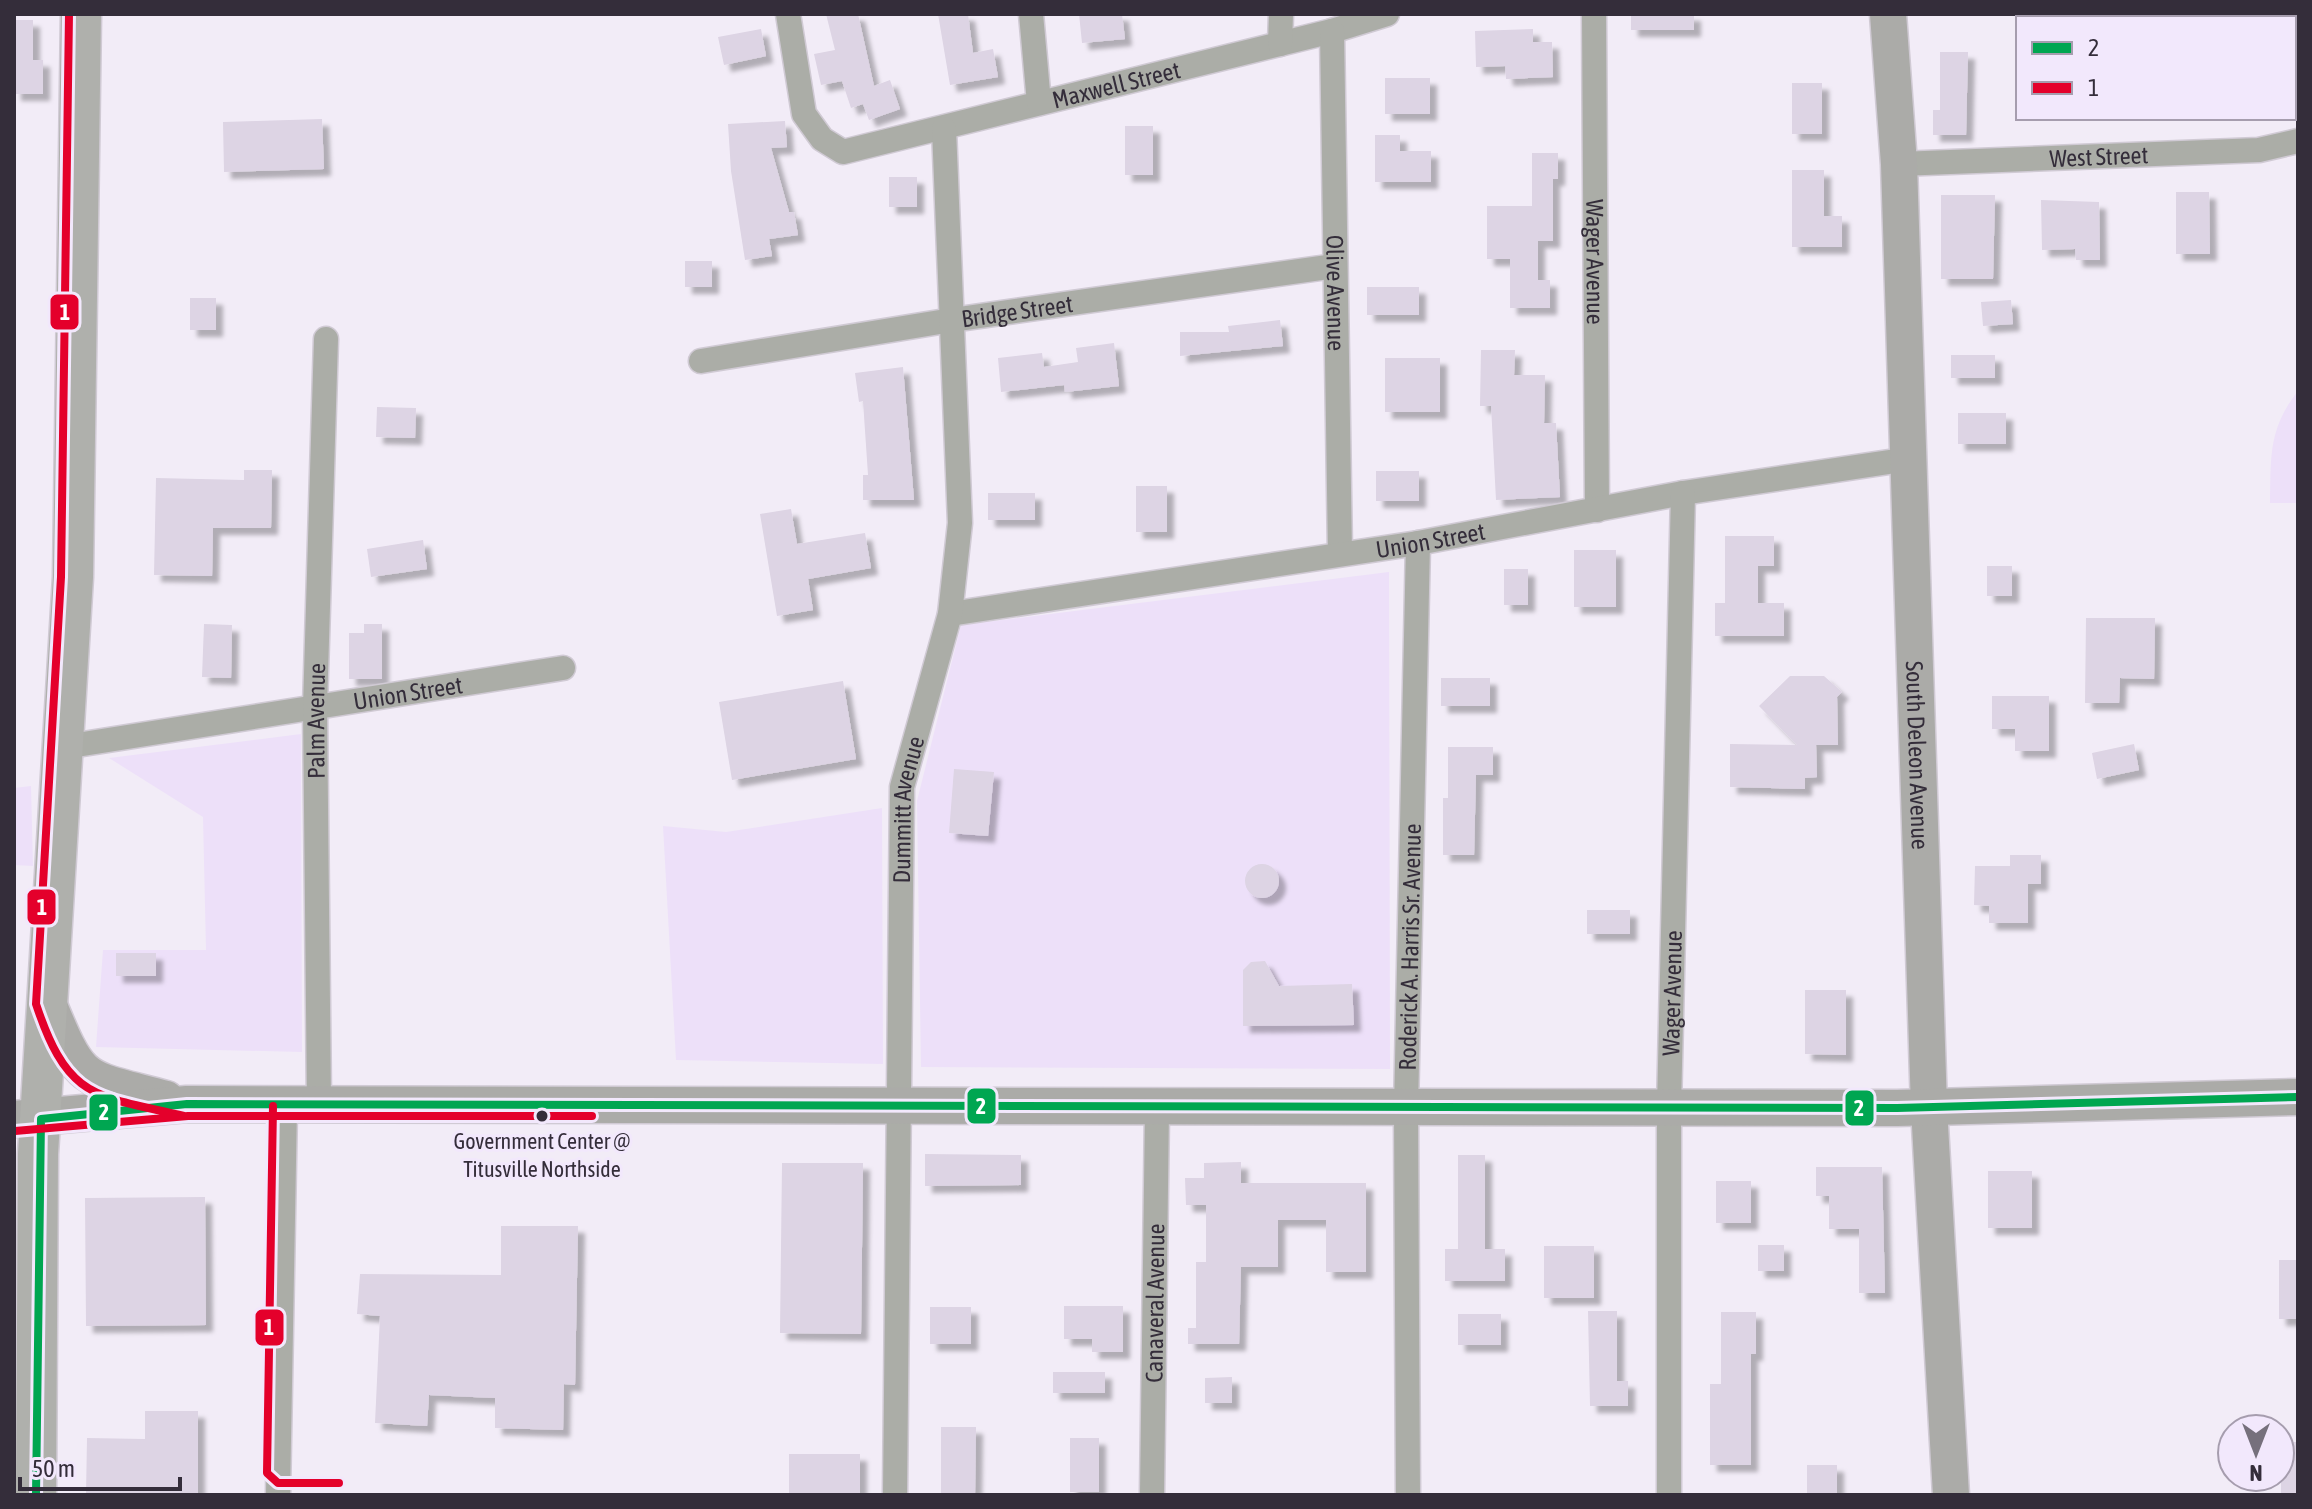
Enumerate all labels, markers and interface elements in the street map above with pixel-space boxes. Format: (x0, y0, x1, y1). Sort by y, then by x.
legend (2016, 16, 2296, 120)
text: 2 (2088, 34, 2099, 61)
street label: Maxwell Street (1049, 56, 1183, 113)
text: 1 (2088, 74, 2099, 101)
street label: West Street (2049, 141, 2149, 172)
street label: Wager Avenue (1582, 199, 1609, 325)
street label: Olive Avenue (1322, 235, 1350, 351)
street label: Bridge Street (960, 290, 1075, 332)
line badge: 1 (49, 293, 80, 331)
text: 1 (60, 299, 70, 325)
street label: Union Street (1374, 517, 1487, 563)
street label: South Deleon Avenue (1901, 661, 1934, 850)
street label: Palm Avenue (301, 663, 330, 779)
street label: Union Street (351, 671, 464, 715)
street label: Dummitt Avenue (888, 733, 929, 884)
street label: Roderick A. Harris Sr. Avenue (1393, 823, 1426, 1071)
line badge: 1 (26, 888, 57, 926)
text: 1 (37, 894, 47, 920)
street label: Wager Avenue (1657, 930, 1687, 1056)
line badge: 2 (966, 1087, 997, 1125)
line badge: 2 (1844, 1089, 1875, 1127)
line badge: 2 (88, 1093, 119, 1132)
text: 2 (976, 1093, 986, 1119)
text: 2 (1854, 1095, 1864, 1121)
text: 2 (99, 1099, 109, 1125)
marker: Government Center @ Titusville Northside (534, 1108, 550, 1124)
place label: Government Center @ Titusville Northside (454, 1128, 630, 1182)
street label: Canaveral Avenue (1140, 1223, 1169, 1383)
line badge: 1 (254, 1308, 285, 1347)
text: 1 (264, 1314, 274, 1340)
north arrow (2216, 1413, 2296, 1493)
scale bar (20, 1441, 180, 1491)
text: 50 m (32, 1455, 75, 1482)
text: N (2250, 1460, 2262, 1486)

